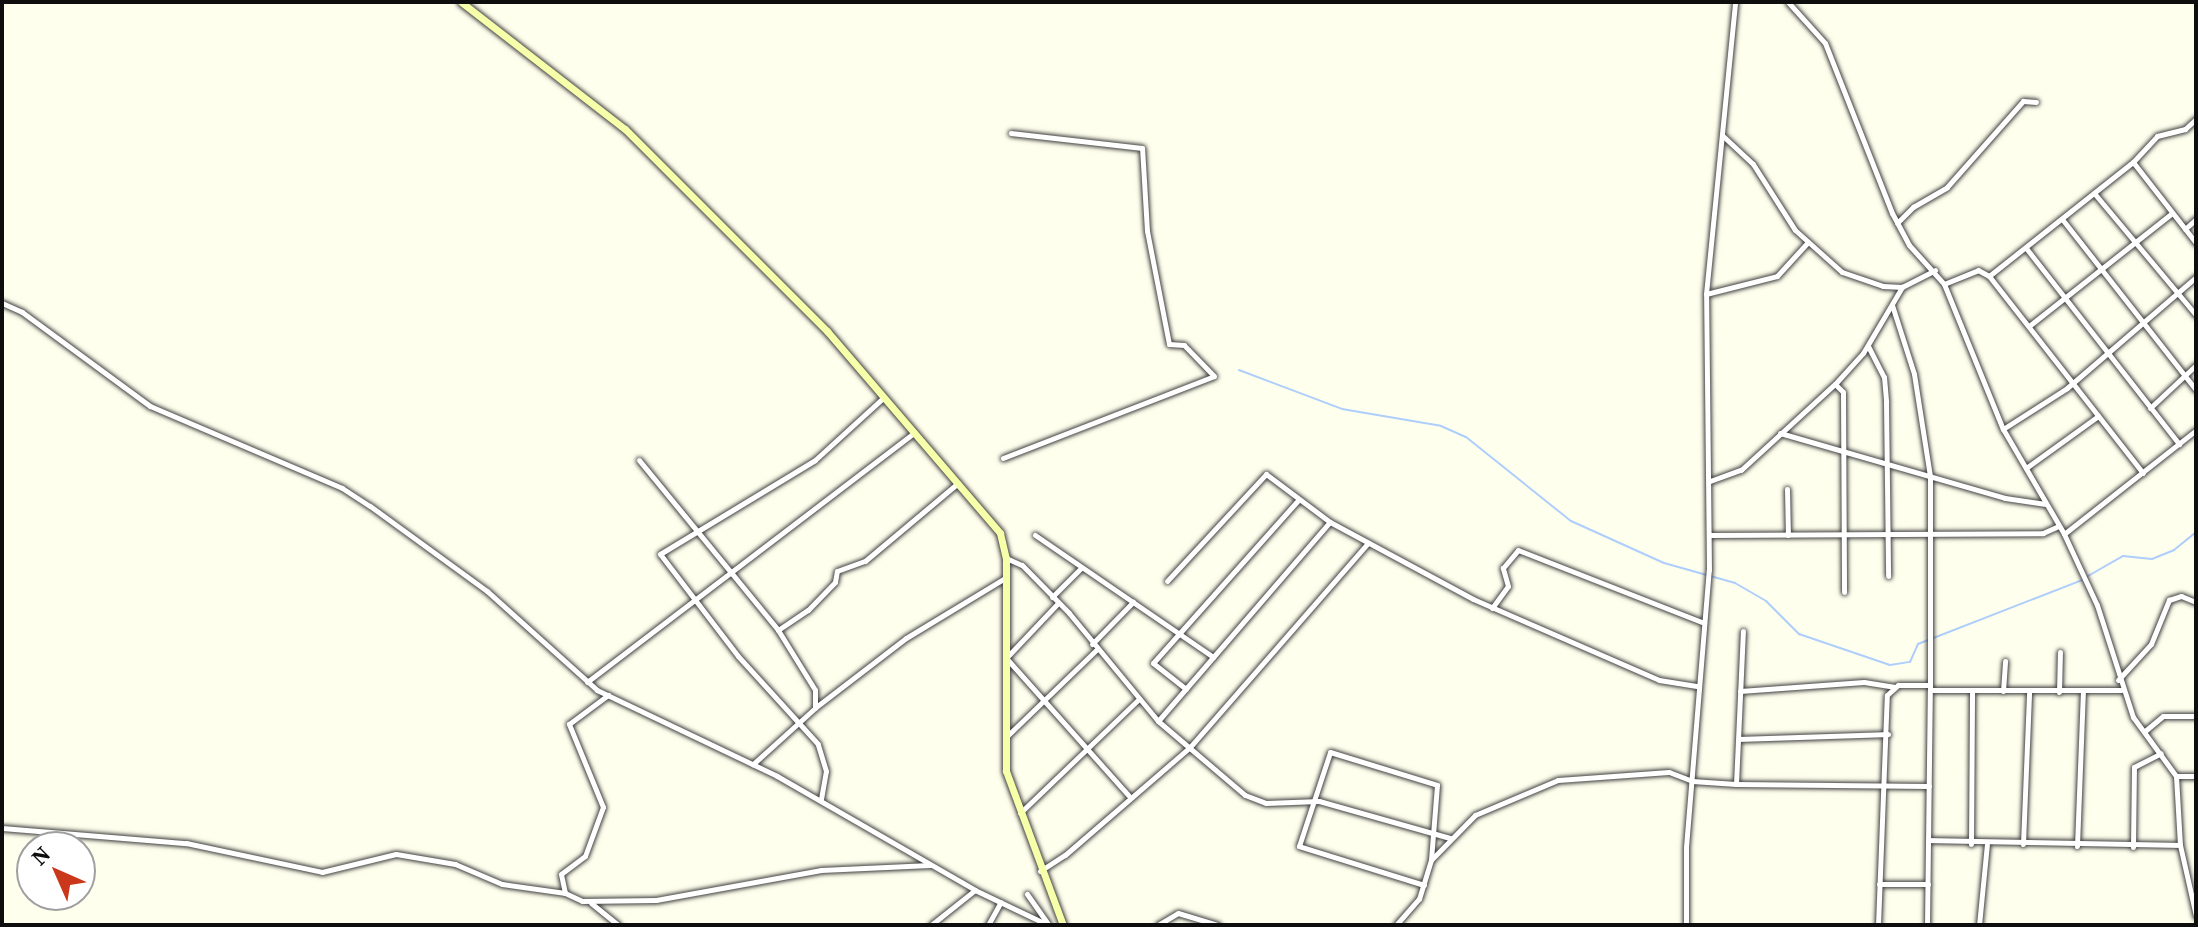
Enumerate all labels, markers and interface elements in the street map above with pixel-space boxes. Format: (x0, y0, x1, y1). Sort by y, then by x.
north arrow (16, 831, 96, 911)
text: N (24, 839, 57, 872)

